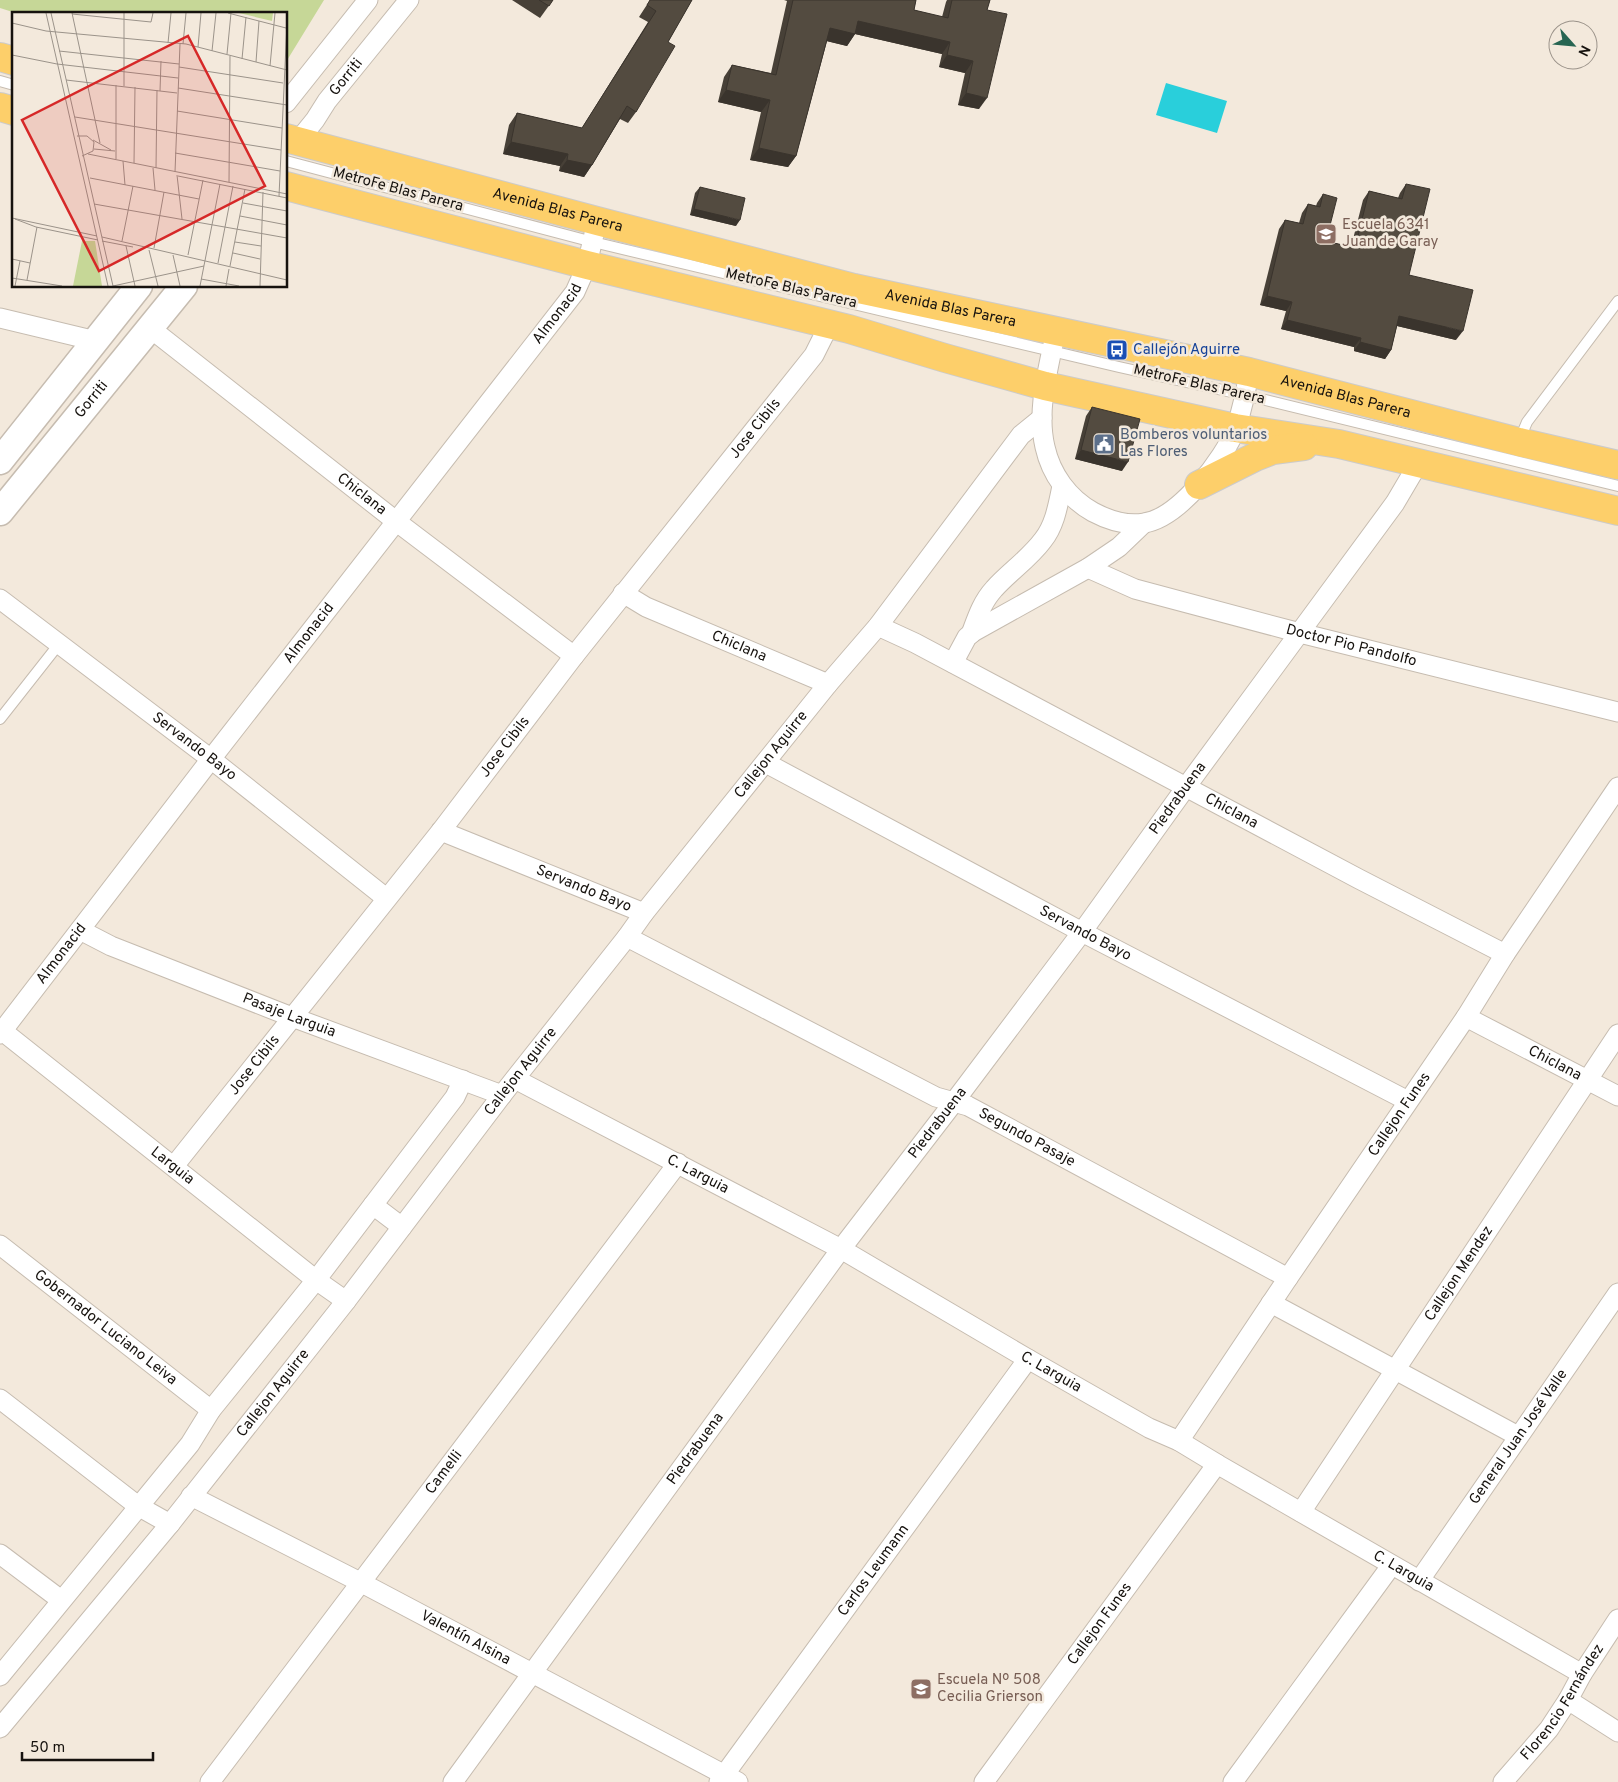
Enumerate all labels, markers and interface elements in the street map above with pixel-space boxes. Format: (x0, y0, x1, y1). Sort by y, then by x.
inset map (12, 12, 288, 288)
north arrow (1548, 20, 1598, 70)
text: N (1573, 42, 1593, 59)
street label: Gorriti (325, 55, 367, 100)
street label: MetroFe Blas Parera (331, 163, 465, 217)
street label: Avenida Blas Parera (490, 184, 625, 237)
place label: Escuela 6341 Juan de Garay (1342, 216, 1439, 252)
school or university icon: Escuela 6341 Juan de Garay (1314, 222, 1338, 246)
street label: MetroFe Blas Parera (723, 265, 859, 313)
street label: Almonacid (528, 281, 587, 348)
street label: Avenida Blas Parera (883, 285, 1018, 332)
bus stop icon: Callejón Aguirre (1105, 338, 1129, 362)
place label: Callejón Aguirre (1133, 341, 1240, 360)
street label: MetroFe Blas Parera (1131, 361, 1267, 409)
street label: Avenida Blas Parera (1278, 371, 1413, 423)
street label: Gorriti (71, 377, 113, 422)
street label: Jose Cibils (726, 395, 785, 463)
place label: Bomberos voluntarios Las Flores (1120, 426, 1267, 462)
public building icon: Bomberos voluntarios Las Flores (1092, 432, 1116, 456)
street label: Chiclana (333, 469, 390, 520)
street label: Almonacid (279, 599, 339, 667)
street label: Doctor Pio Pandolfo (1284, 620, 1419, 671)
street label: Chiclana (709, 626, 769, 666)
street label: Callejon Aguirre (730, 707, 812, 802)
street label: Servando Bayo (148, 708, 240, 785)
street label: Jose Cibils (476, 713, 534, 781)
street label: Piedrabuena (1145, 758, 1211, 838)
street label: Chiclana (1201, 789, 1261, 833)
street label: Servando Bayo (533, 861, 634, 917)
street label: Servando Bayo (1036, 901, 1135, 965)
street label: Almonacid (32, 920, 91, 988)
street label: Pasaje Larguia (240, 989, 338, 1042)
street label: Callejon Aguirre (480, 1024, 561, 1120)
street label: Jose Cibils (225, 1031, 284, 1099)
street label: Chiclana (1525, 1041, 1585, 1085)
street label: Callejon Funes (1364, 1069, 1435, 1160)
street label: Piedrabuena (904, 1084, 971, 1163)
street label: Segundo Pasaje (975, 1104, 1079, 1171)
street label: Larguia (147, 1143, 198, 1189)
street label: C. Larguia (663, 1150, 732, 1198)
street label: Callejon Mendez (1421, 1222, 1498, 1325)
street label: Gobernador Luciano Leiva (30, 1266, 181, 1389)
street label: Callejon Aguirre (232, 1345, 314, 1441)
street label: C. Larguia (1017, 1347, 1085, 1397)
street label: General Juan José Valle (1465, 1366, 1572, 1508)
street label: Piedrabuena (663, 1409, 728, 1489)
street label: Camelli (421, 1447, 467, 1498)
street label: Carlos Leumann (834, 1521, 913, 1620)
street label: C. Larguia (1369, 1546, 1437, 1596)
street label: Callejon Funes (1063, 1579, 1136, 1669)
street label: Valentín Alsina (417, 1606, 514, 1669)
street label: Florencio Fernández (1517, 1640, 1608, 1764)
place label: Escuela Nº 508 Cecilia Grierson (937, 1671, 1043, 1707)
school or university icon: Escuela Nº 508 Cecilia Grierson (909, 1677, 933, 1701)
scale bar (22, 1730, 154, 1762)
text: 50 m (30, 1739, 65, 1758)

